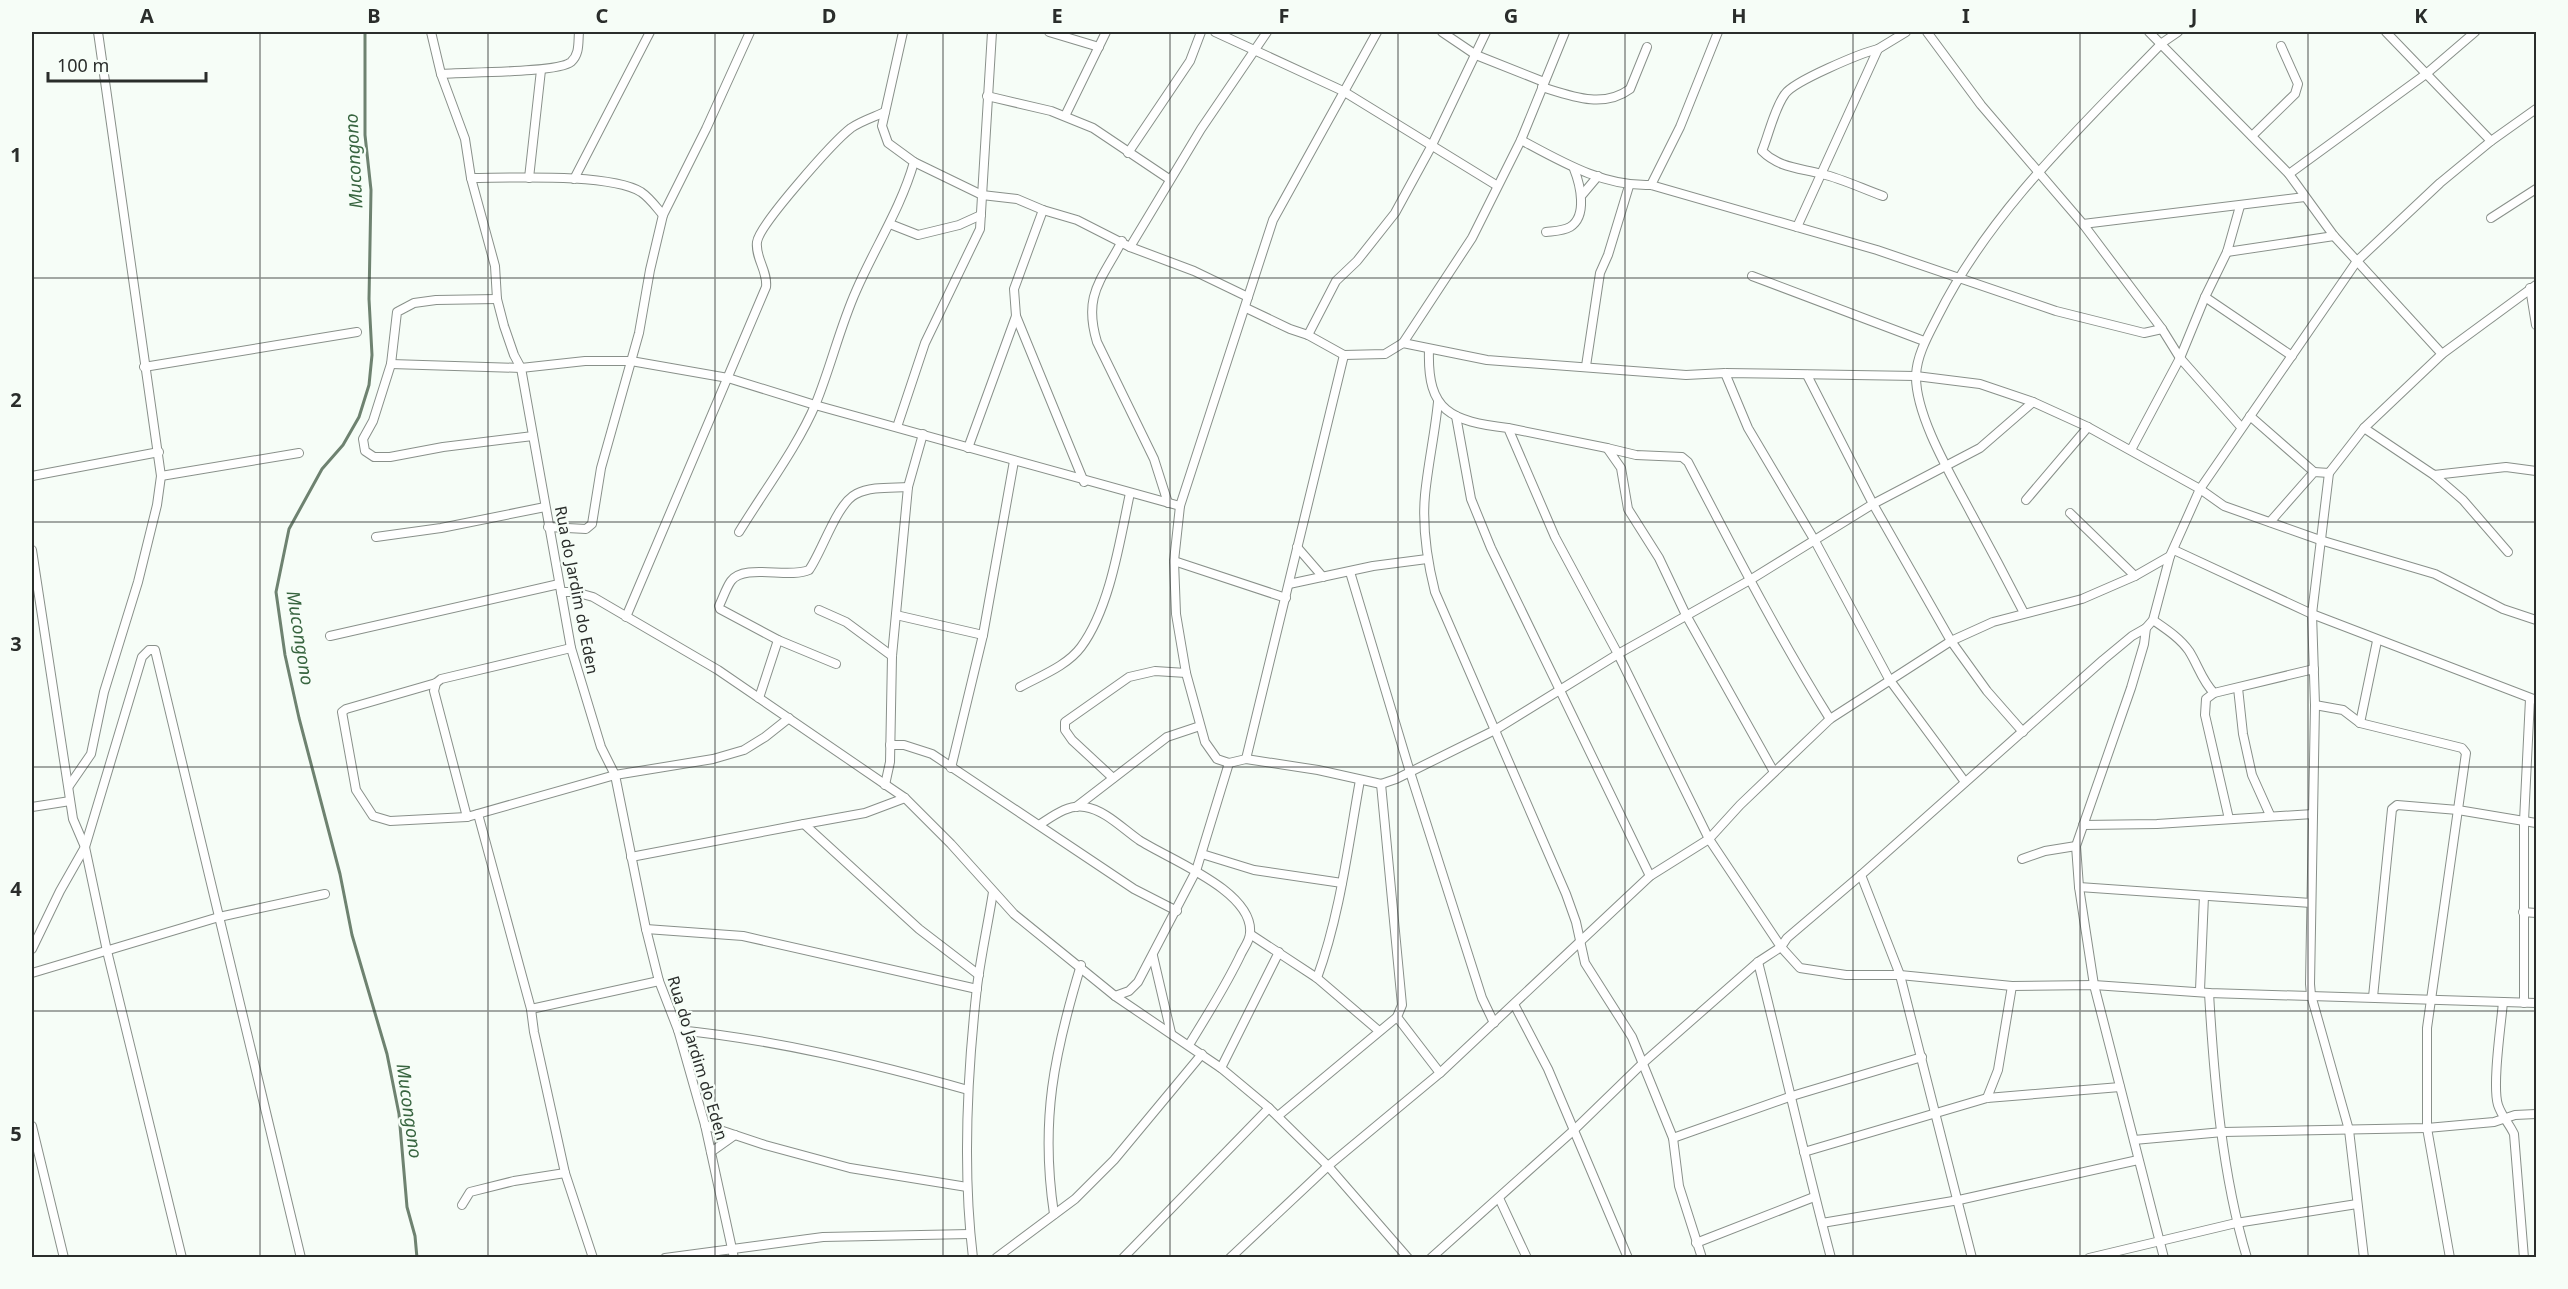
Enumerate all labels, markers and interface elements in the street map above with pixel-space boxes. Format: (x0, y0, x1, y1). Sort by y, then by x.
text: A (140, 2, 154, 29)
text: B (367, 2, 381, 29)
text: C (596, 2, 609, 29)
text: D (822, 2, 836, 29)
text: E (1051, 2, 1063, 29)
text: F (1279, 2, 1289, 29)
text: G (1504, 2, 1518, 29)
text: H (1731, 2, 1747, 29)
text: I (1962, 2, 1970, 29)
text: J (2189, 2, 2197, 29)
text: K (2414, 2, 2428, 29)
scale bar (48, 45, 206, 83)
text: 100 m (57, 53, 109, 77)
water label: Mucongono (339, 113, 367, 209)
text: 1 (10, 141, 22, 168)
text: 2 (10, 386, 22, 413)
street label: Rua do Jardim do Eden (550, 504, 604, 676)
water label: Mucongono (282, 589, 320, 687)
text: 3 (10, 630, 22, 657)
text: 4 (10, 875, 22, 902)
street label: Rua do Jardim do Eden (663, 973, 733, 1143)
water label: Mucongono (391, 1062, 429, 1160)
text: 5 (10, 1120, 22, 1147)

